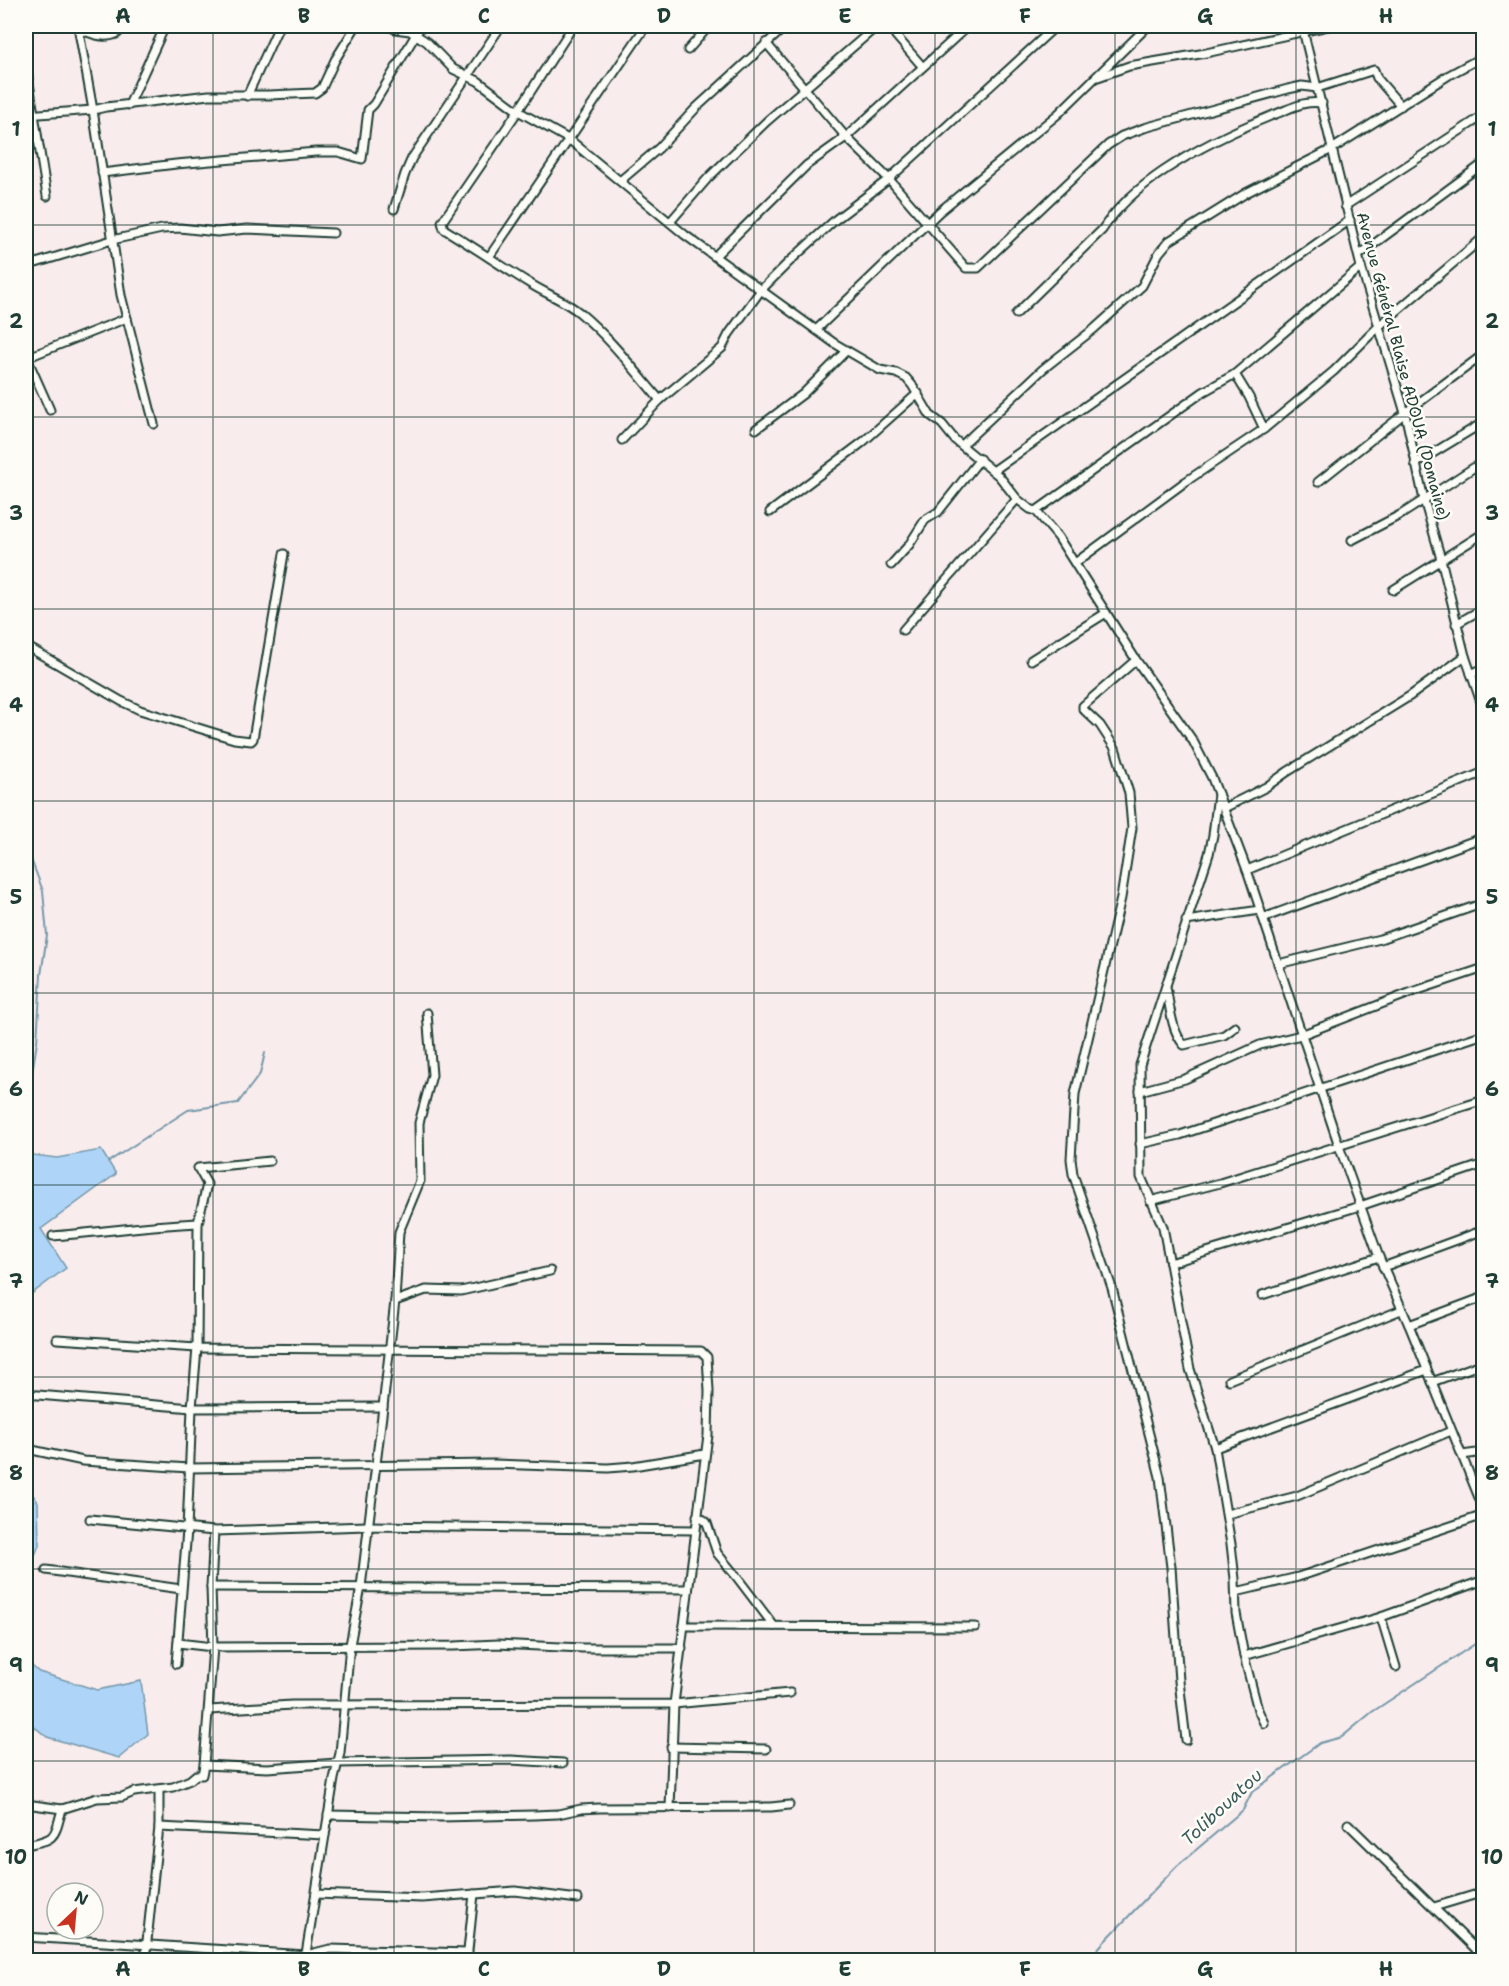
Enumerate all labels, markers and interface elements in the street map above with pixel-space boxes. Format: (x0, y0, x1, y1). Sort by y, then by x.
text: A (115, 3, 131, 29)
text: B (298, 3, 310, 29)
text: C (478, 3, 490, 29)
text: D (657, 3, 671, 29)
text: E (838, 3, 852, 29)
text: F (1019, 3, 1031, 29)
text: G (1197, 3, 1213, 29)
text: H (1379, 3, 1393, 29)
text: 1 (11, 116, 21, 142)
text: 1 (1487, 116, 1497, 142)
street label: Avenue Général Blaise ADOUA (Domaine) (1352, 210, 1454, 522)
text: 2 (9, 308, 23, 334)
text: 2 (1485, 308, 1499, 334)
text: 3 (9, 500, 23, 526)
text: 3 (1485, 500, 1499, 526)
text: 4 (9, 692, 23, 718)
text: 4 (1485, 692, 1499, 718)
text: 5 (10, 884, 22, 910)
text: 5 (1486, 884, 1498, 910)
text: 6 (9, 1076, 23, 1102)
text: 6 (1485, 1076, 1499, 1102)
text: 7 (9, 1268, 23, 1294)
text: 7 (1485, 1268, 1499, 1294)
text: 8 (9, 1460, 23, 1486)
text: 8 (1485, 1460, 1499, 1486)
text: 9 (9, 1652, 23, 1678)
text: 9 (1485, 1652, 1499, 1678)
water label: Tolibouatou (1176, 1763, 1268, 1851)
text: 10 (5, 1844, 27, 1870)
text: 10 (1481, 1844, 1503, 1870)
north arrow (45, 1881, 105, 1941)
text: N (71, 1886, 92, 1910)
text: A (115, 1956, 131, 1982)
text: B (298, 1956, 310, 1982)
text: C (478, 1956, 490, 1982)
text: D (657, 1956, 671, 1982)
text: E (838, 1956, 852, 1982)
text: F (1019, 1956, 1031, 1982)
text: G (1197, 1956, 1213, 1982)
text: H (1379, 1956, 1393, 1982)

